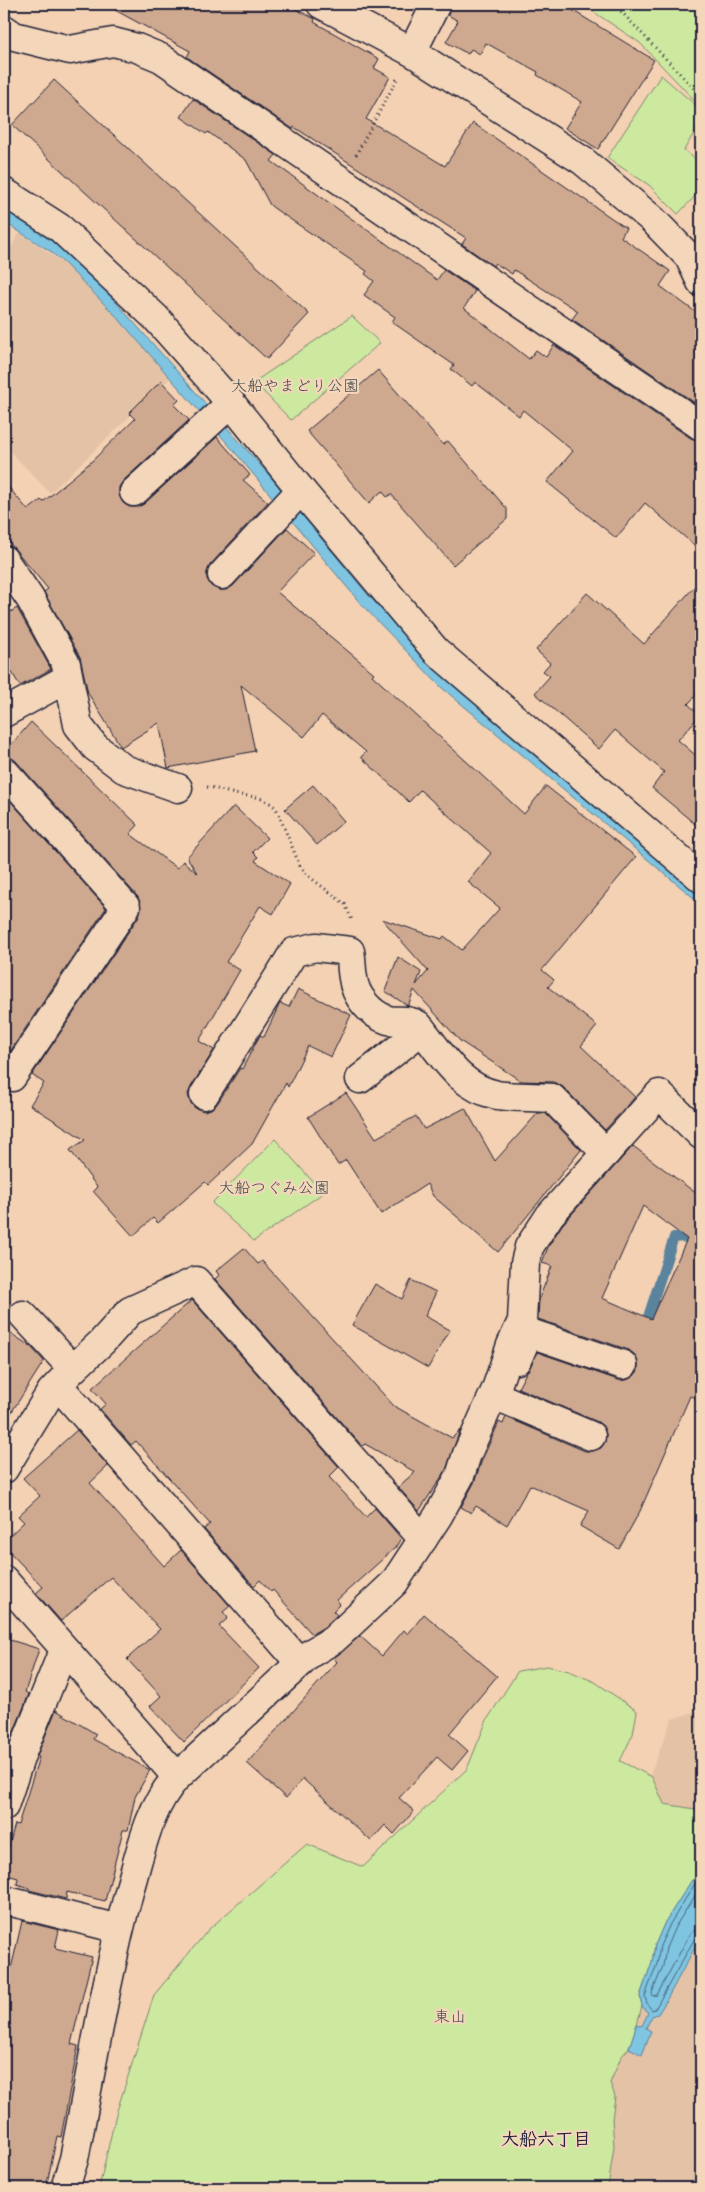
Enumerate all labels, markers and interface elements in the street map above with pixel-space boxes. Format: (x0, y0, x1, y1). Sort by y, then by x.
park label: 大船やまどり公園 (231, 371, 359, 400)
park label: 大船つぐみ公園 (218, 1173, 330, 1202)
park label: 東山 (434, 2002, 466, 2031)
district label: 大船六丁目 (501, 2123, 591, 2155)

